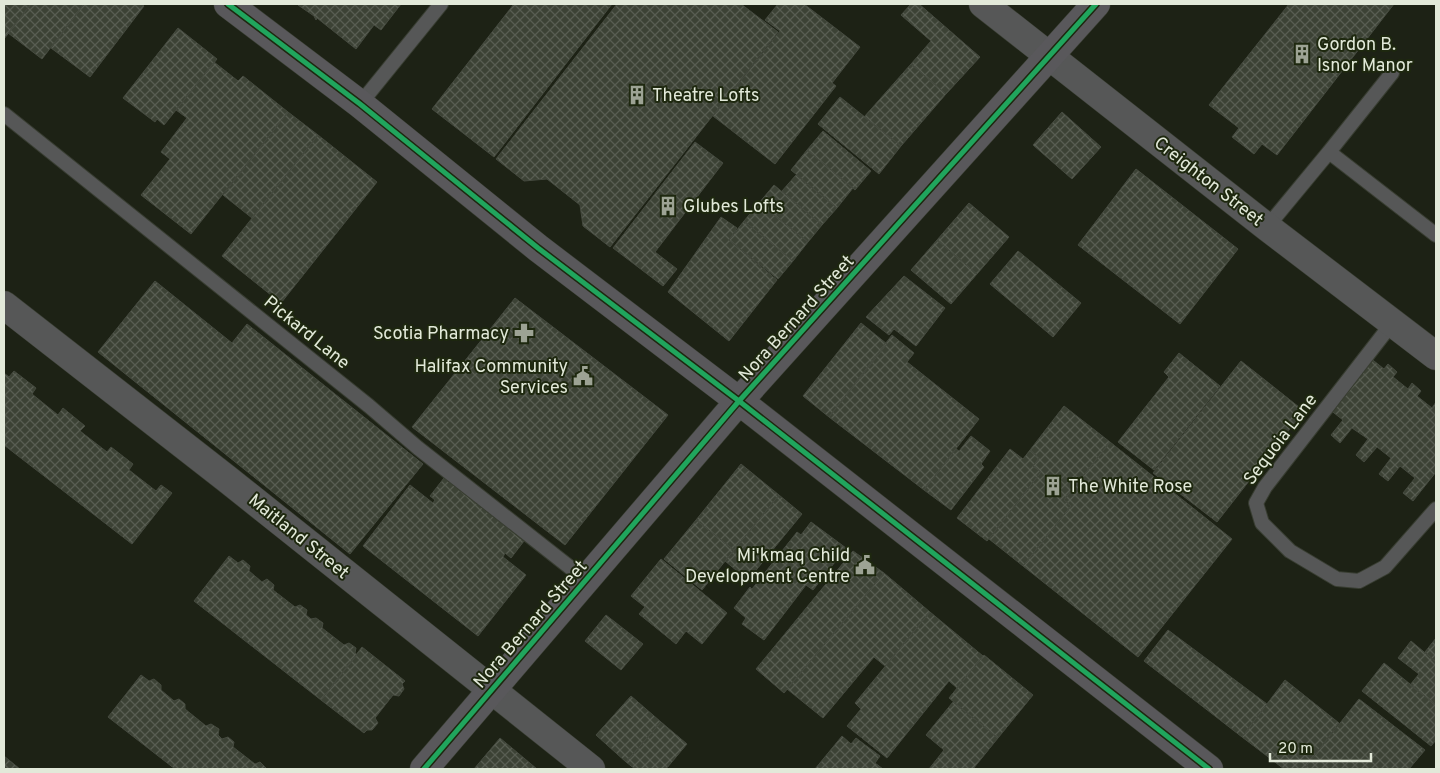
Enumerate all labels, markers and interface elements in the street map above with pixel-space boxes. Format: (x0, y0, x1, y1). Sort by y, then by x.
place label: Gordon B. Isnor Manor (1317, 34, 1413, 78)
building icon: Gordon B. Isnor Manor (1291, 43, 1313, 65)
building icon: Theatre Lofts (626, 84, 648, 106)
place label: Theatre Lofts (652, 85, 759, 108)
street label: Creighton Street (1149, 132, 1268, 232)
building icon: Glubes Lofts (657, 195, 679, 217)
place label: Glubes Lofts (683, 196, 784, 219)
street label: Nora Bernard Street (734, 251, 860, 387)
street label: Pickard Lane (258, 291, 354, 375)
pharmacy icon: Scotia Pharmacy (513, 322, 535, 344)
place label: Scotia Pharmacy (373, 323, 509, 346)
place label: Halifax Community Services (415, 356, 568, 400)
public building icon: Halifax Community Services (572, 365, 594, 387)
street label: Sequoia Lane (1239, 390, 1323, 490)
building icon: The White Rose (1042, 475, 1064, 497)
place label: The White Rose (1068, 476, 1192, 499)
street label: Maitland Street (243, 489, 353, 585)
place label: Mi'kmaq Child Development Centre (685, 545, 850, 589)
public building icon: Mi'kmaq Child Development Centre (854, 554, 876, 576)
street label: Nora Bernard Street (469, 556, 593, 694)
scale bar (1270, 730, 1371, 762)
text: 20 m (1278, 740, 1313, 759)

